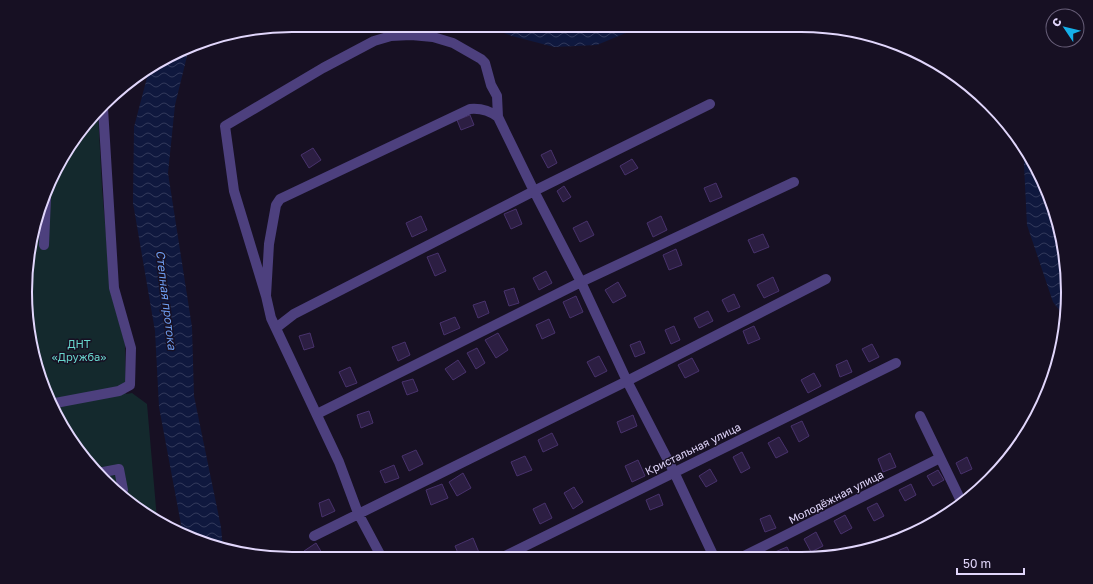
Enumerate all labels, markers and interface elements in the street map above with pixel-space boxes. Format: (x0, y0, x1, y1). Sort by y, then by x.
north arrow (1045, 8, 1085, 48)
text: С (1049, 15, 1064, 29)
water label: Степная протока (153, 249, 180, 352)
park label: ДНТ «Дружба» (52, 337, 106, 363)
street label: Кристальная улица (643, 420, 743, 477)
street label: Молодёжная улица (786, 467, 885, 526)
scale bar (957, 550, 1024, 576)
text: 50 m (963, 556, 991, 571)

